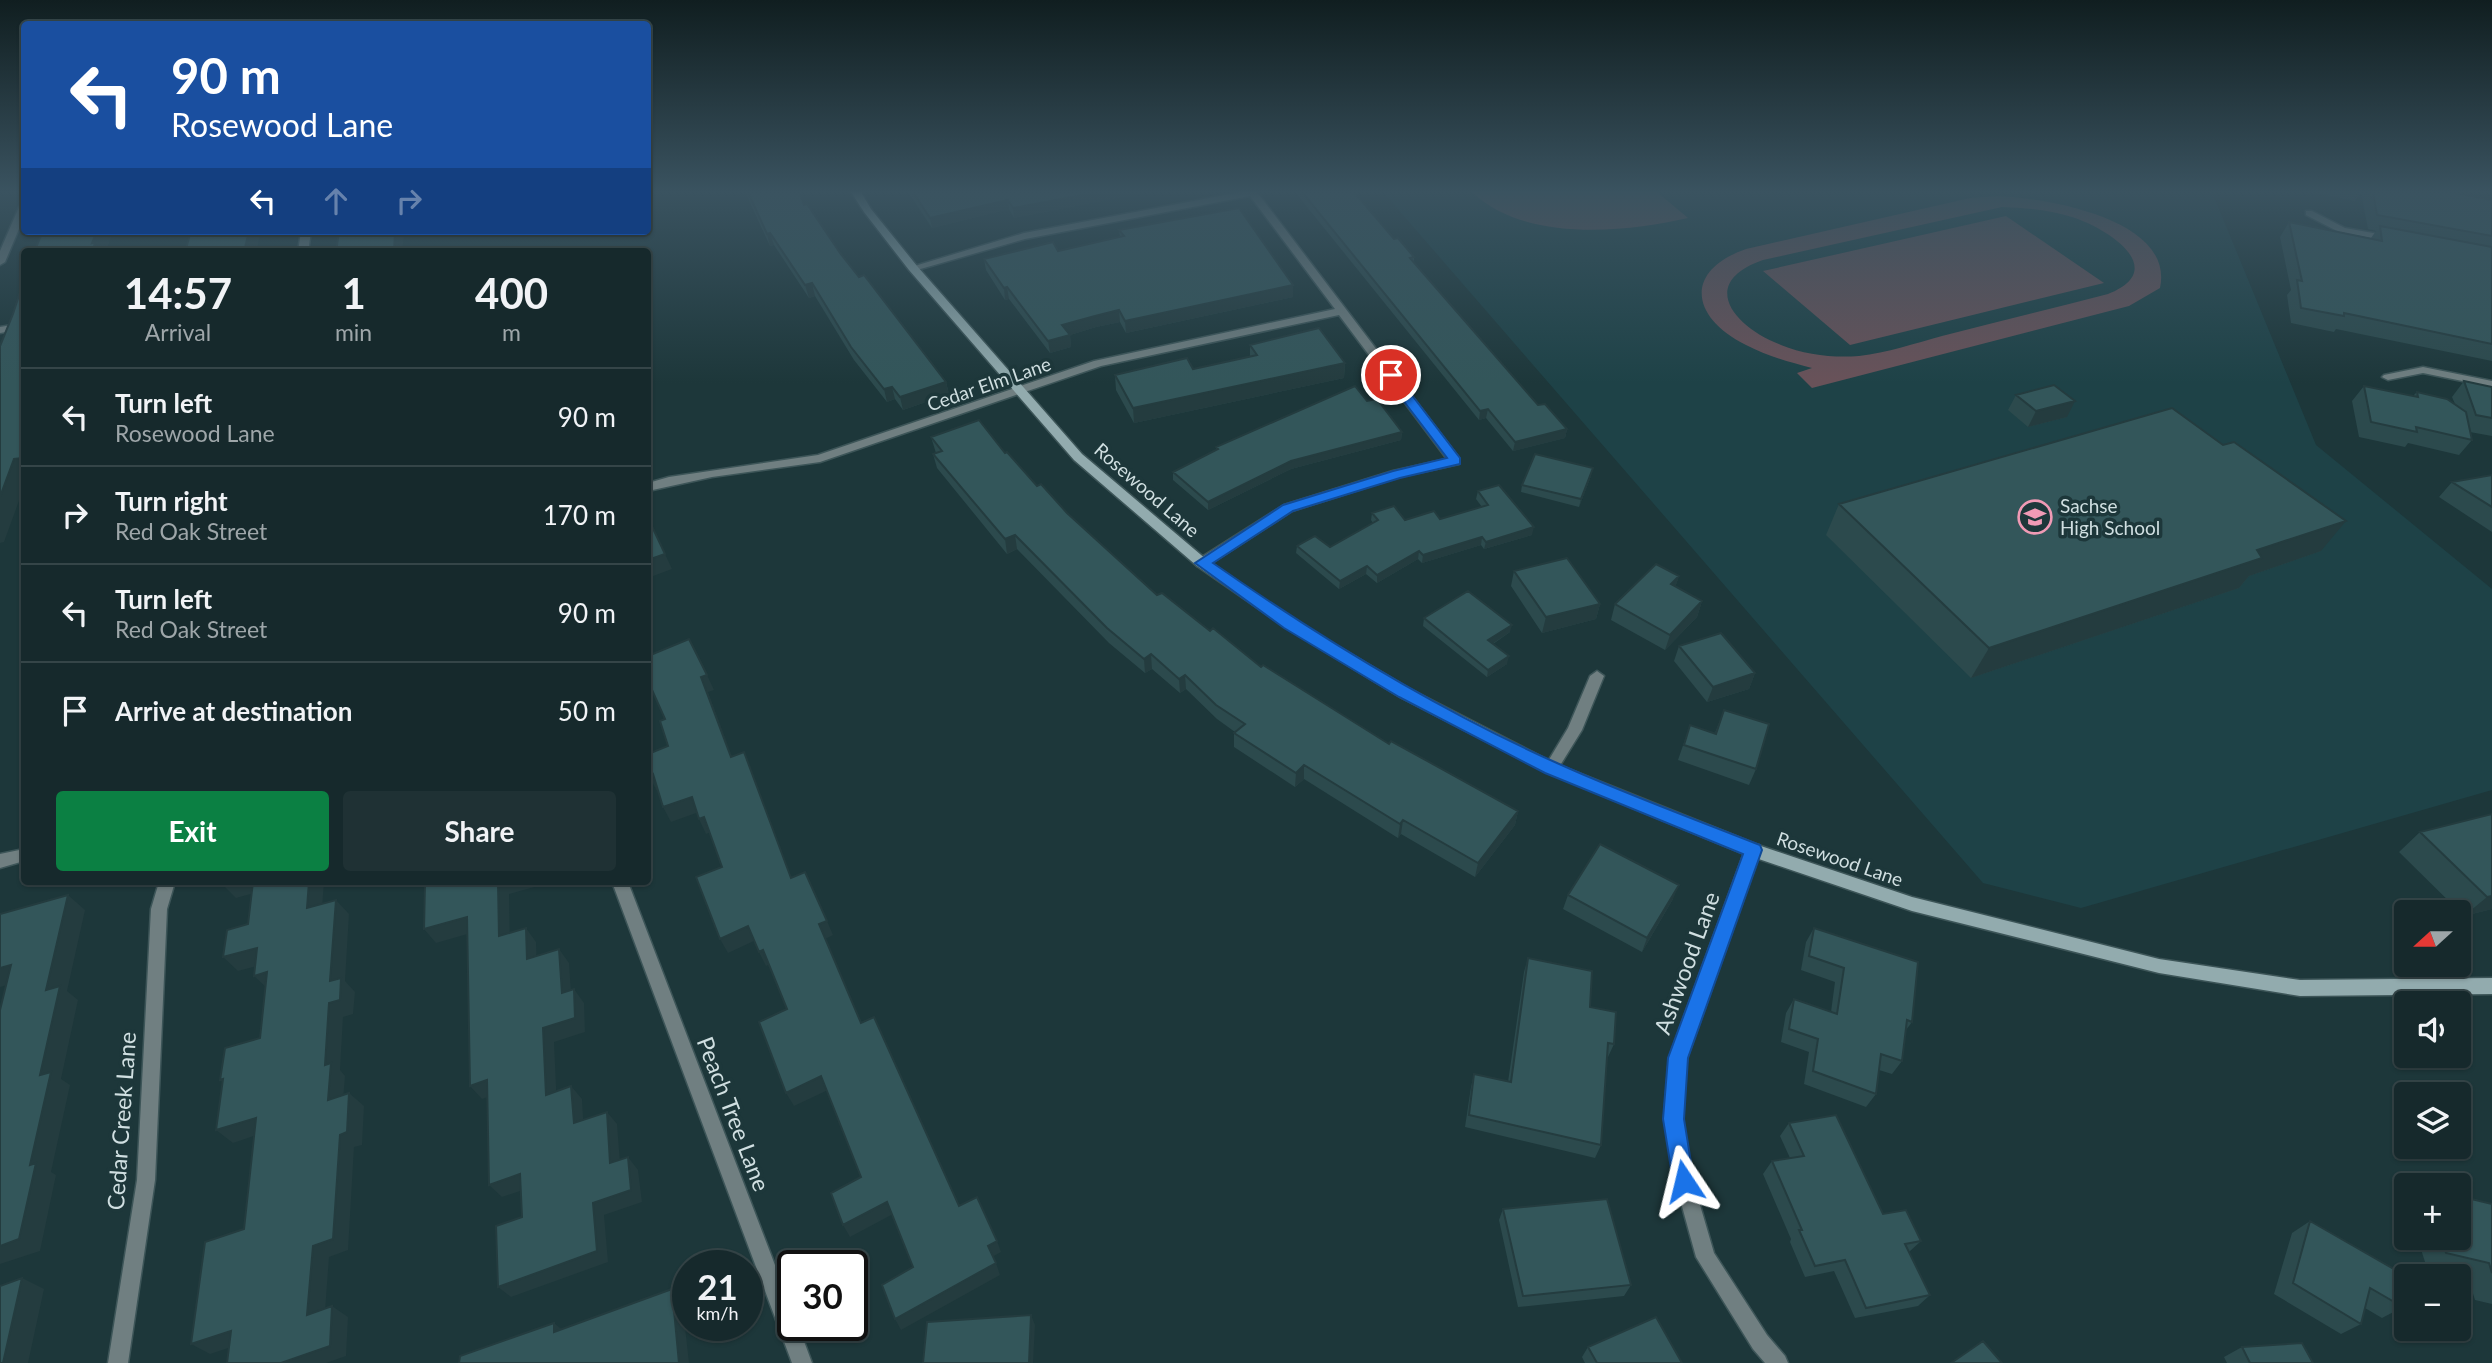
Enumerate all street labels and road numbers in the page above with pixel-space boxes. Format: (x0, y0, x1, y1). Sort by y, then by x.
street label: Cedar Elm Lane (924, 352, 1054, 416)
street label: Rosewood Lane (1090, 438, 1205, 542)
street label: Rosewood Lane (1774, 826, 1906, 891)
street label: Ashwood Lane (1647, 888, 1725, 1038)
street label: Cedar Creek Lane (101, 1031, 141, 1211)
street label: Peach Tree Lane (692, 1032, 776, 1195)

